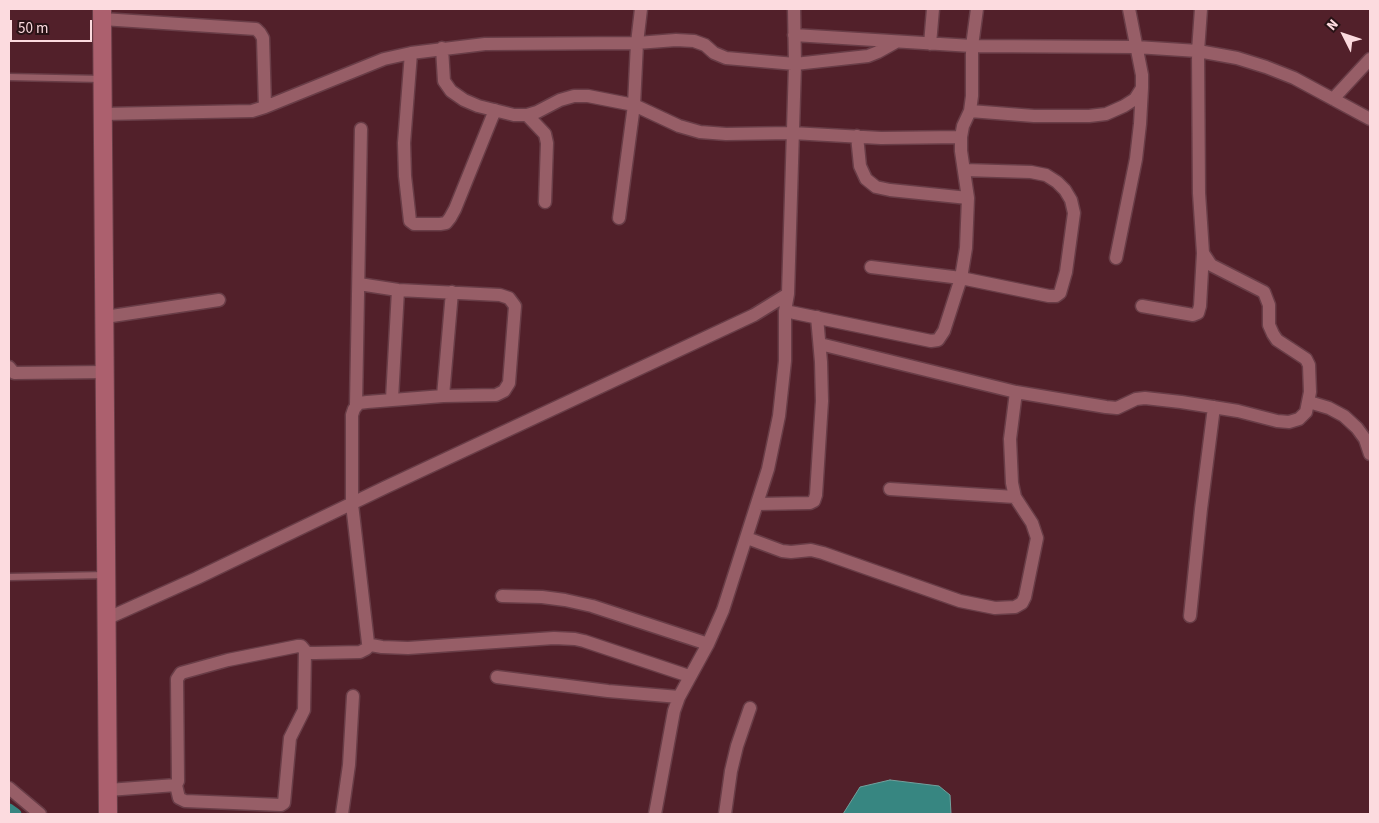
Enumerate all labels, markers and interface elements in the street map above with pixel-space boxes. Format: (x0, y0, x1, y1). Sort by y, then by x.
scale bar (12, 10, 95, 42)
north arrow (1319, 10, 1369, 60)
text: N (1322, 15, 1343, 35)
text: 50 m (18, 18, 48, 39)

